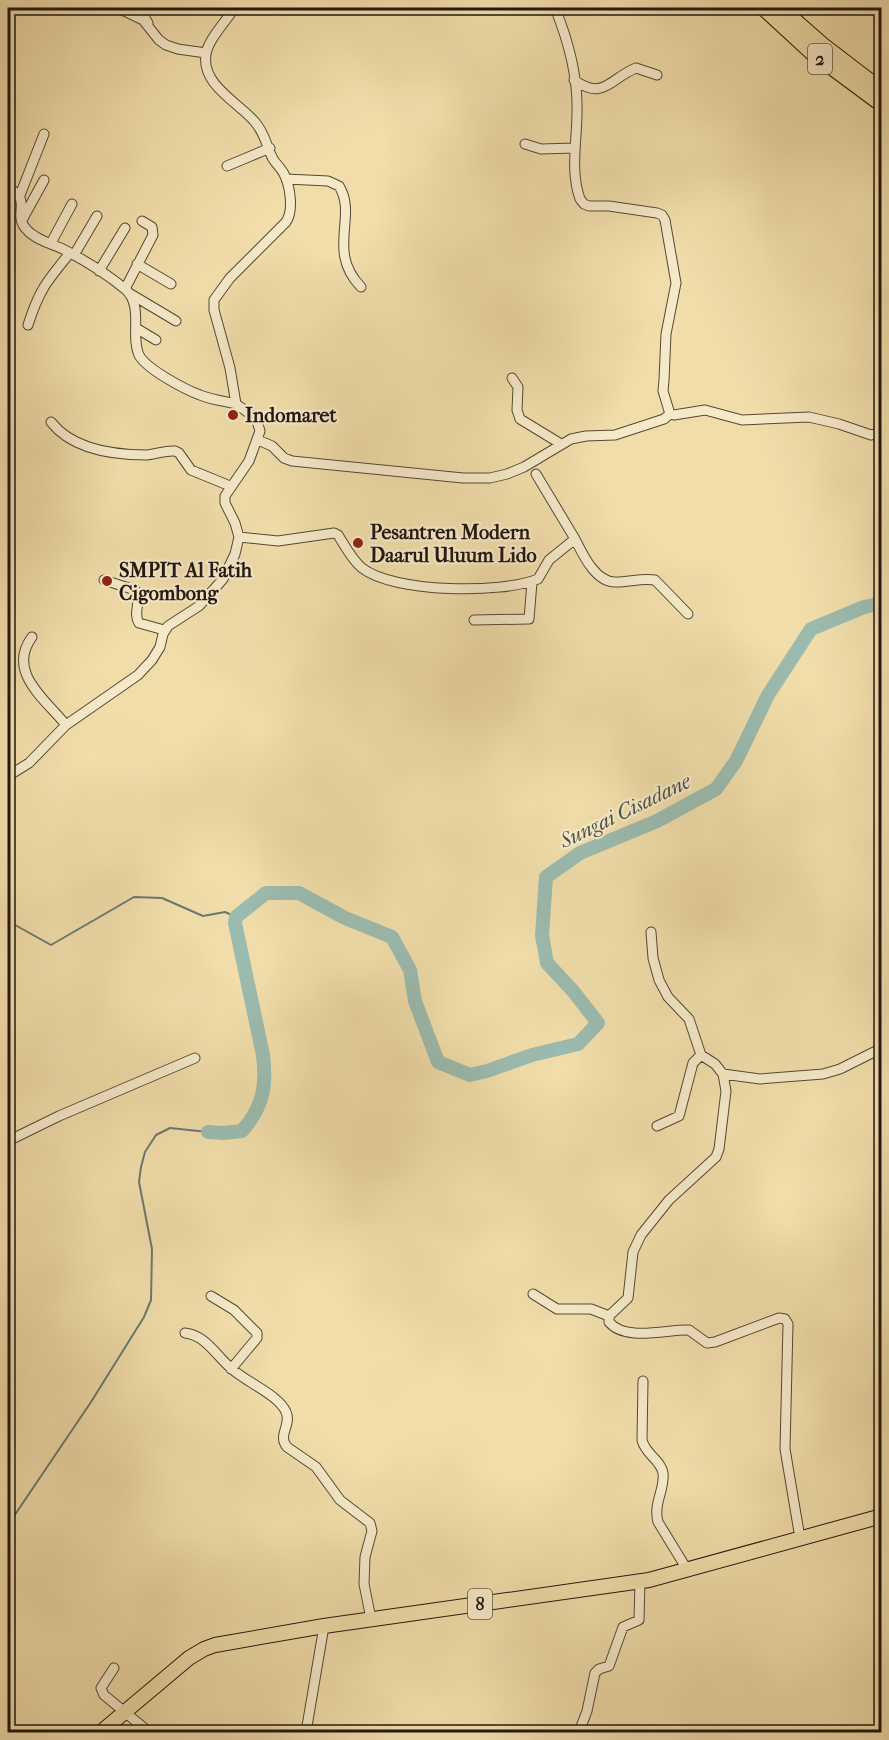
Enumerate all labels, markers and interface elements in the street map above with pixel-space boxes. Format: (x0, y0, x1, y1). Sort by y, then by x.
road number: 2 (808, 44, 832, 74)
place label: Indomaret (245, 404, 337, 427)
marker: Indomaret (226, 408, 240, 422)
place label: Pesantren Modern Daarul Uluum Lido (370, 521, 537, 567)
marker: Pesantren Modern Daarul Uluum Lido (351, 536, 365, 550)
place label: SMPIT Al Fatih Cigombong (119, 559, 253, 605)
marker: SMPIT Al Fatih Cigombong (100, 574, 114, 588)
water label: Sungai Cisadane (555, 769, 695, 853)
road number: 8 (468, 1589, 492, 1619)

